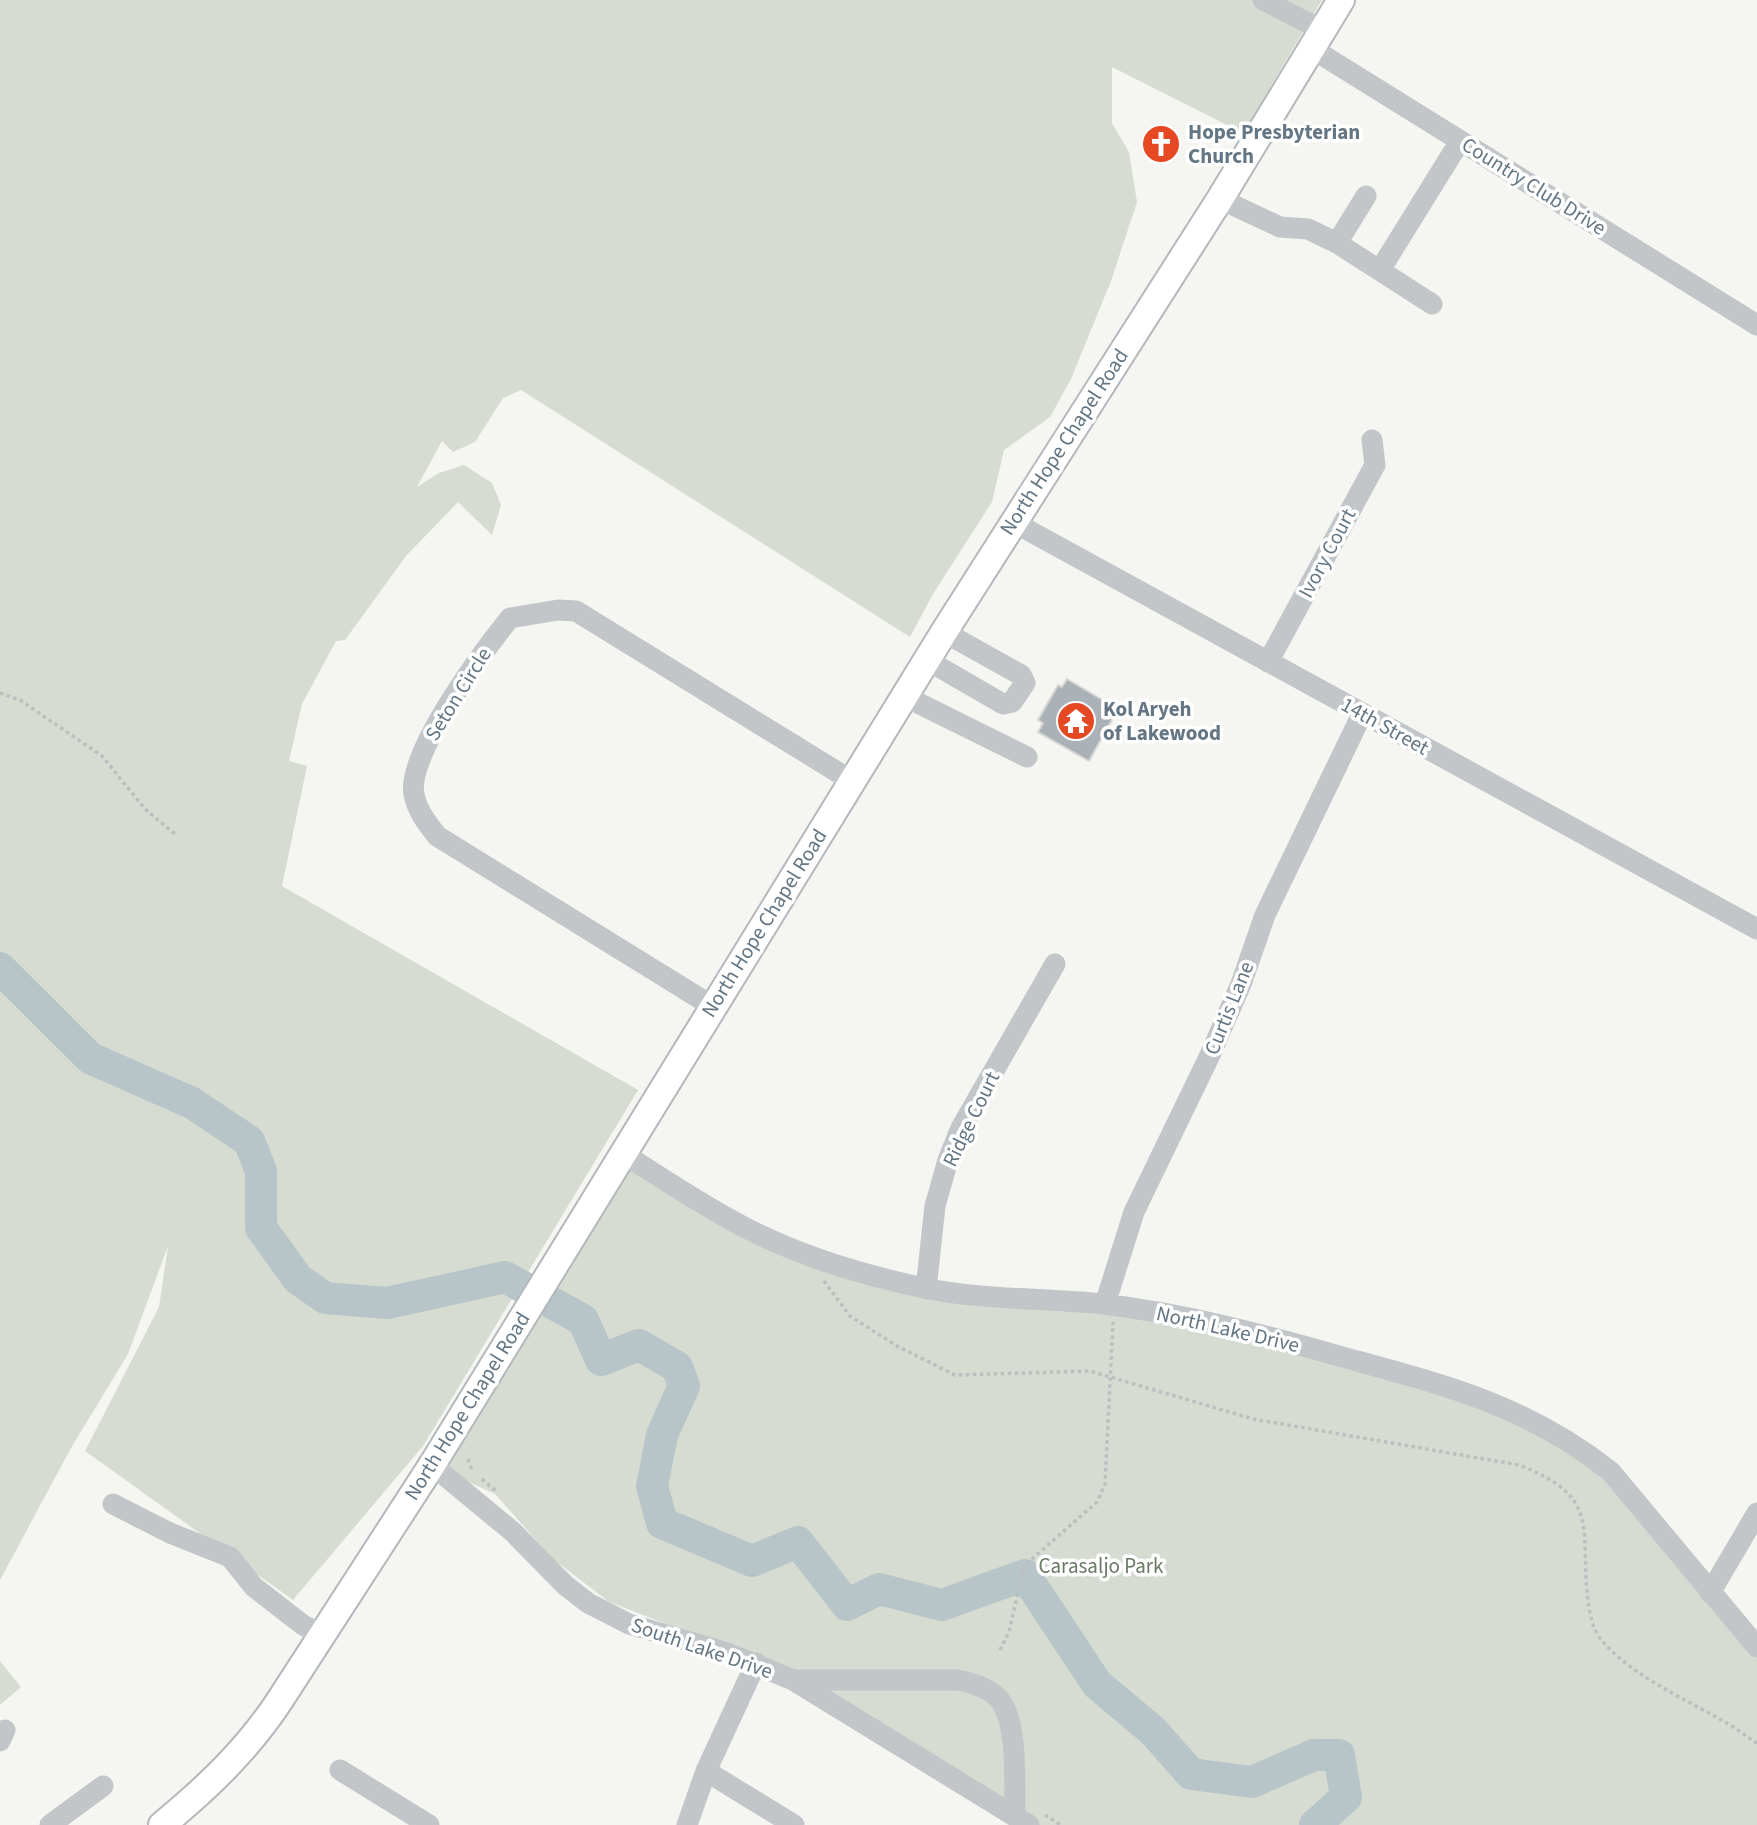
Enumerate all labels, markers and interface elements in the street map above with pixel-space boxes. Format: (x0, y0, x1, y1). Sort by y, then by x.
place label: Hope Presbyterian Church (1188, 117, 1360, 171)
church icon: Hope Presbyterian Church (1140, 123, 1182, 165)
street label: Country Club Drive (1456, 129, 1612, 243)
street label: North Hope Chapel Road (992, 343, 1136, 541)
street label: Ivory Court (1291, 503, 1363, 603)
street label: Seton Circle (417, 642, 499, 746)
street label: 14th Street (1336, 690, 1434, 762)
place label: Kol Aryeh of Lakewood (1103, 694, 1221, 748)
temple icon: Kol Aryeh of Lakewood (1055, 700, 1097, 742)
street label: North Hope Chapel Road (694, 823, 834, 1023)
street label: Curtis Lane (1197, 957, 1261, 1059)
street label: Ridge Court (935, 1066, 1007, 1172)
street label: North Lake Drive (1154, 1298, 1302, 1360)
street label: North Hope Chapel Road (397, 1306, 537, 1506)
park label: Carasaljo Park (1039, 1551, 1164, 1581)
street label: South Lake Drive (627, 1610, 777, 1686)

